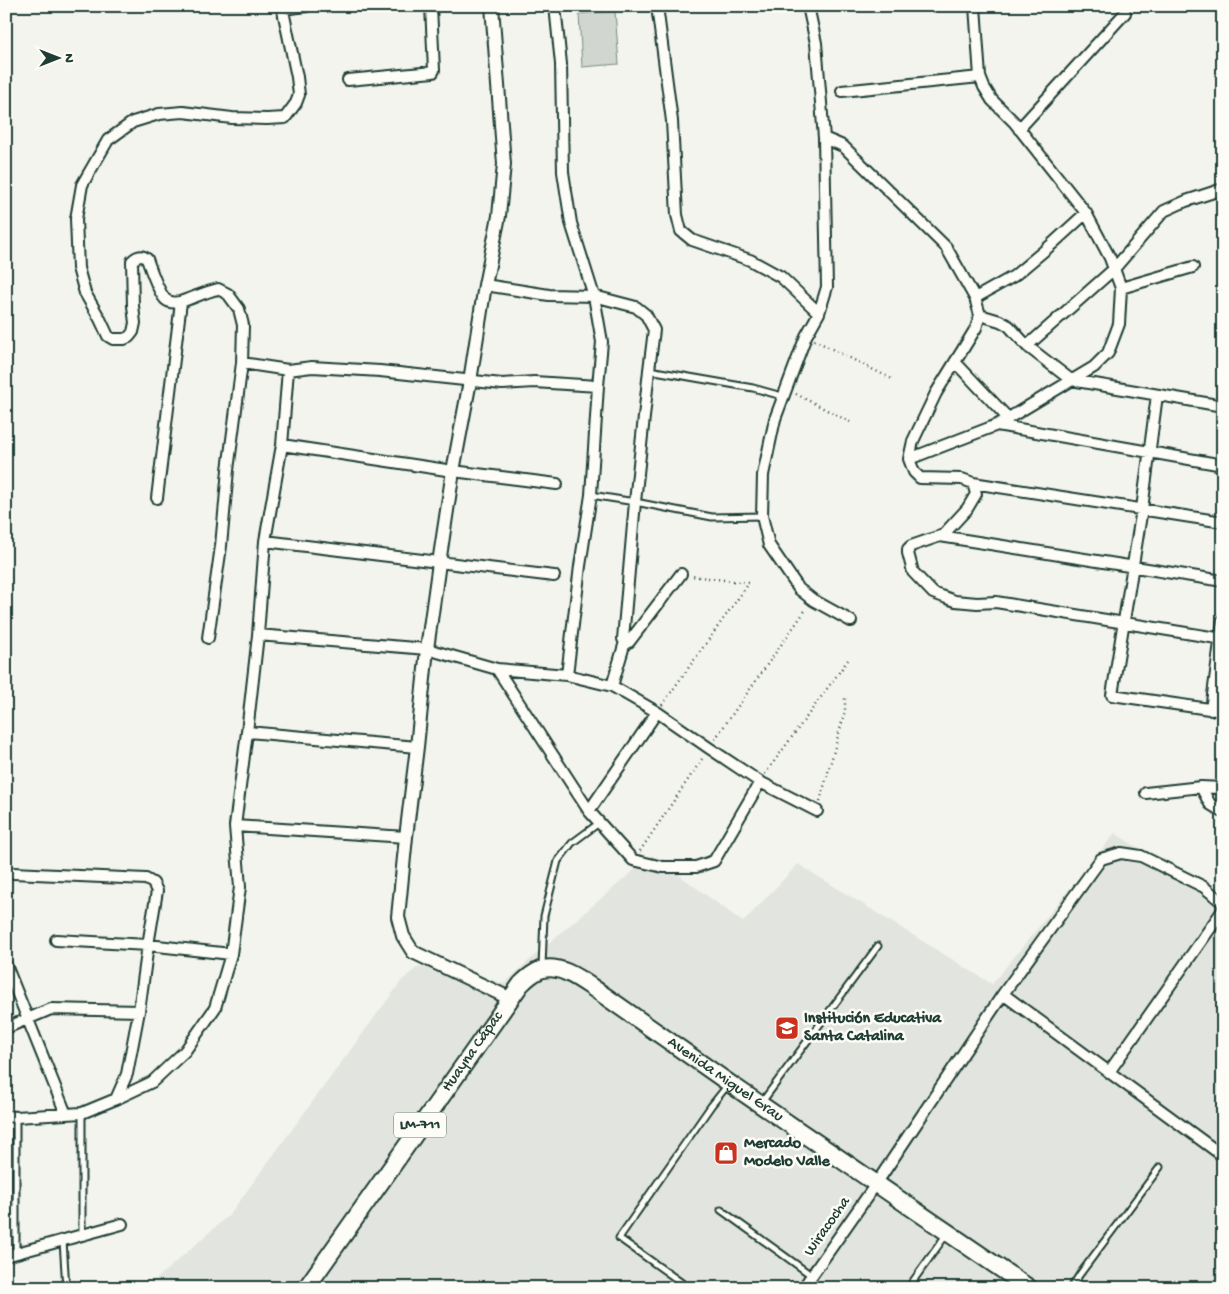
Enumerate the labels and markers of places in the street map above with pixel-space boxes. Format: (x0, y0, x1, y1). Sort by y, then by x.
place label: Institución Educativa Santa Catalina (804, 1010, 942, 1047)
school or university icon: Institución Educativa Santa Catalina (774, 1015, 800, 1041)
place label: Mercado Modelo Valle (744, 1135, 830, 1172)
shop icon: Mercado Modelo Valle (713, 1140, 739, 1166)

